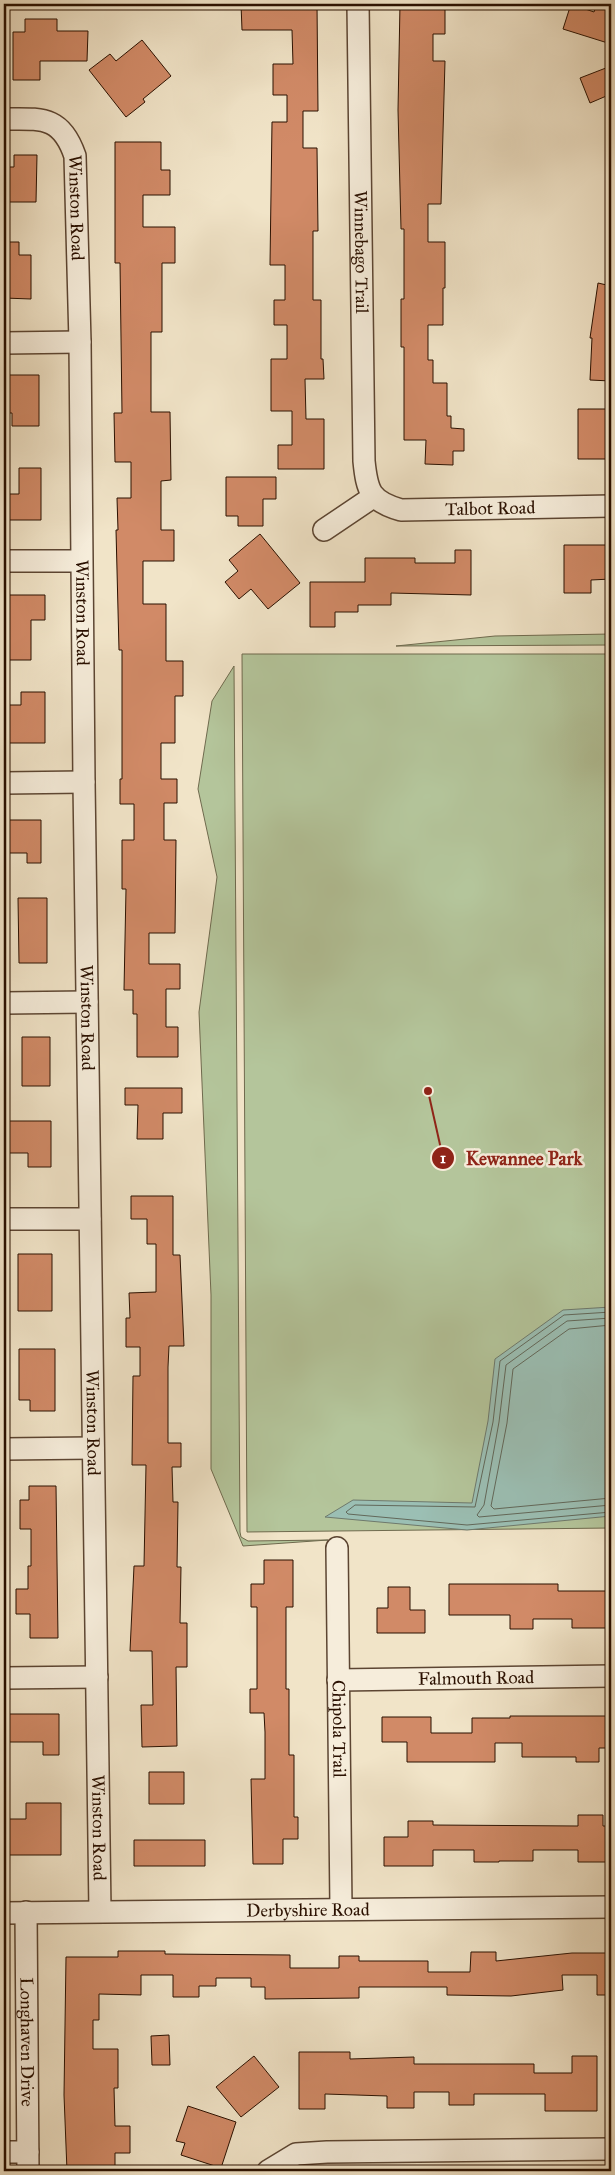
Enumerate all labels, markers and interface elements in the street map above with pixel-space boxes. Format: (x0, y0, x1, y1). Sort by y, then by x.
street label: Winston Road (64, 155, 89, 261)
street label: Winnebago Trail (349, 190, 373, 314)
street label: Talbot Road (445, 496, 536, 520)
street label: Winston Road (71, 560, 94, 666)
street label: Winston Road (76, 965, 99, 1071)
callout: Kewannee Park (431, 1141, 592, 1175)
text: Kewannee Park (466, 1147, 583, 1170)
text: 1 (440, 1149, 446, 1167)
street label: Winston Road (81, 1369, 105, 1476)
street label: Falmouth Road (418, 1666, 534, 1690)
street label: Chipola Trail (327, 1680, 351, 1778)
street label: Winston Road (87, 1774, 111, 1881)
street label: Derbyshire Road (246, 1898, 370, 1922)
street label: Longhaven Drive (15, 1977, 39, 2107)

